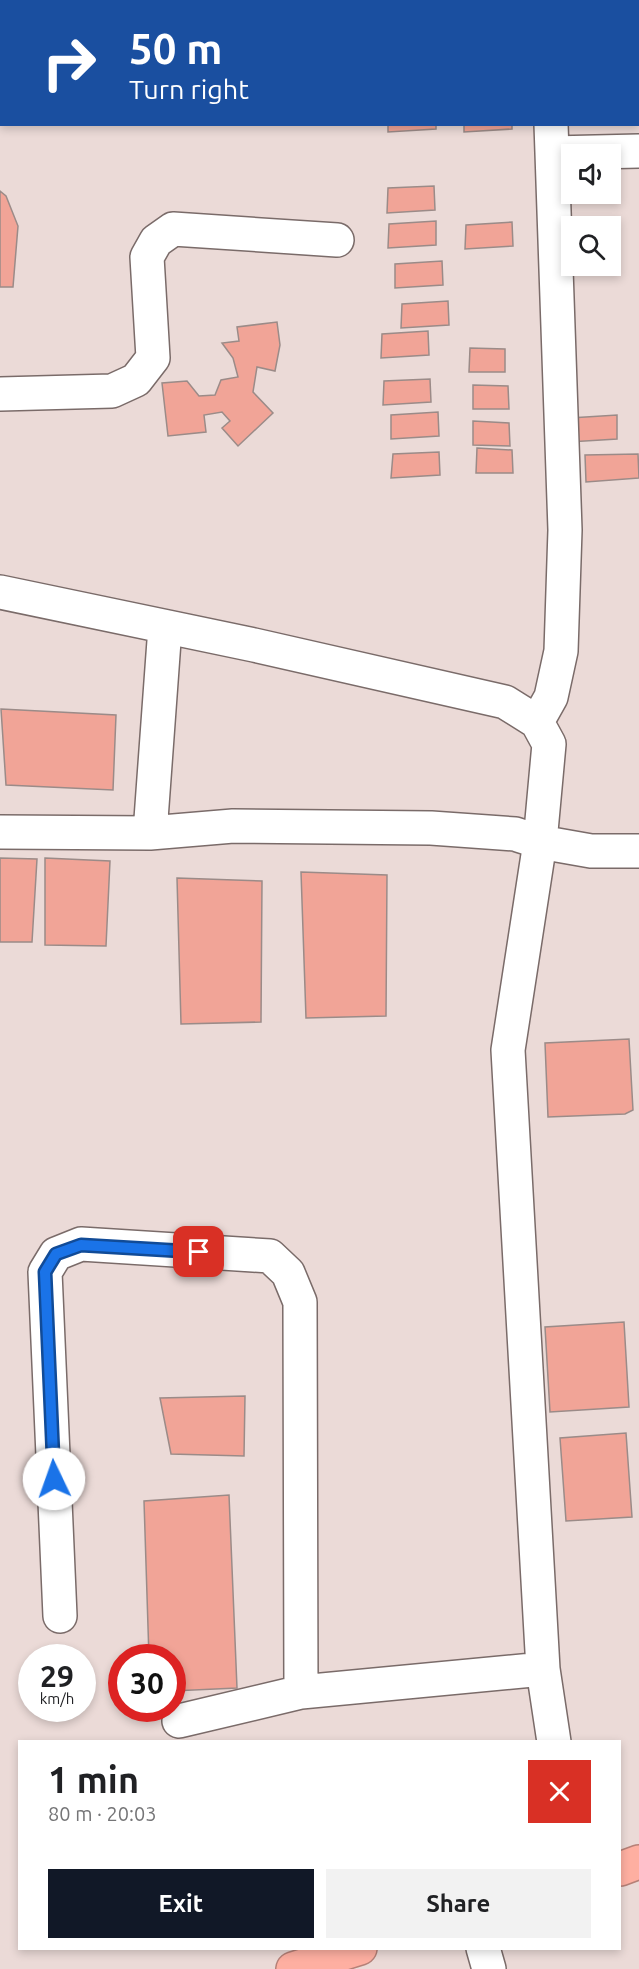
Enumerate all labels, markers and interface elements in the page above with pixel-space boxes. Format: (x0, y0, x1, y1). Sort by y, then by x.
icon: right (30, 24, 108, 102)
text: 50 m (129, 25, 223, 72)
text: Turn right (129, 74, 249, 104)
map controls (561, 144, 621, 276)
button: sound (561, 144, 621, 204)
button: search (561, 216, 621, 276)
pin (173, 1226, 224, 1277)
icon: arrive (182, 1235, 215, 1268)
position arrow (22, 1447, 86, 1511)
speed limit sign: 30 (108, 1644, 186, 1722)
text: 29 (40, 1659, 74, 1693)
text: km/h (40, 1690, 74, 1707)
text: 1 min (48, 1759, 139, 1800)
button: close (528, 1760, 591, 1823)
text: 80 m · 20:03 (48, 1802, 157, 1825)
button: Exit (48, 1869, 314, 1938)
button: Share (326, 1869, 591, 1938)

